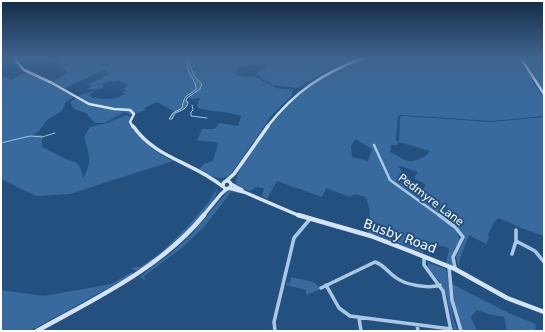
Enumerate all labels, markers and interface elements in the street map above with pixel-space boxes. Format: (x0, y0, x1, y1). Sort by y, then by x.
street label: Pedmyre Lane (396, 171, 466, 229)
street label: Busby Road (361, 216, 439, 256)

